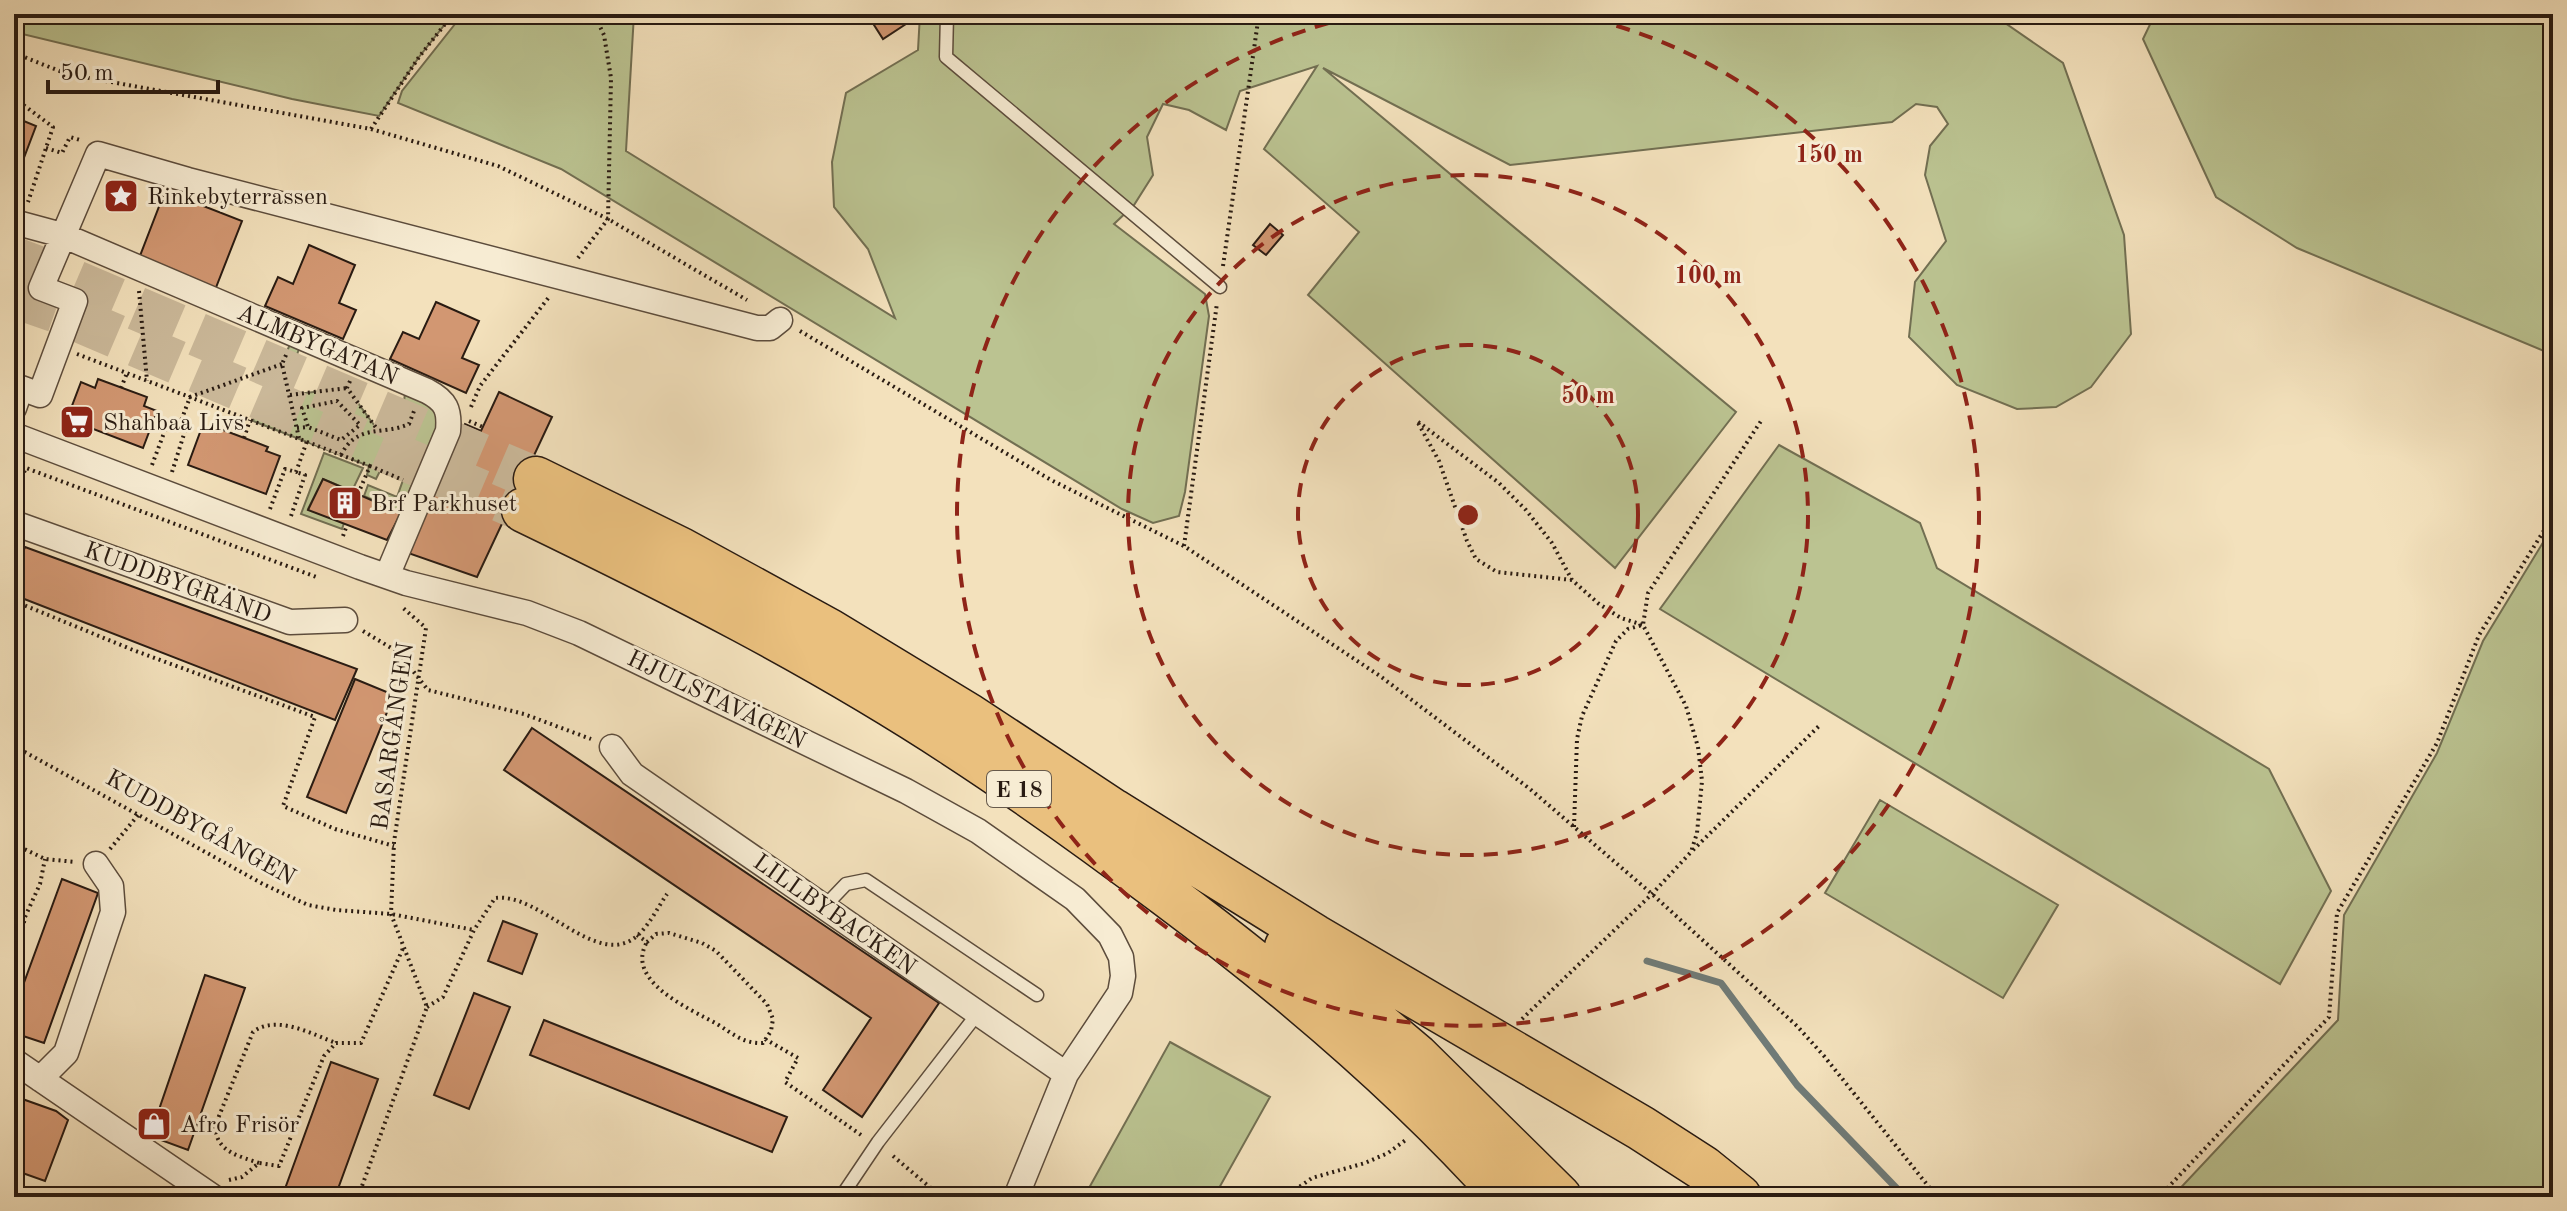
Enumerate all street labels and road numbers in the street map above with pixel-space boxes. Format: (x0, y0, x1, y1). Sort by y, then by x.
street label: ALMBYGATAN (233, 301, 401, 391)
street label: KUDDBYGRÄND (80, 536, 275, 629)
street label: BASARGÅNGEN (364, 640, 419, 832)
street label: HJULSTAVÄGEN (623, 644, 811, 754)
street label: KUDDBYGÅNGEN (101, 762, 301, 891)
road number: E 18 (987, 771, 1051, 807)
street label: LILLBYBACKEN (748, 851, 920, 981)

